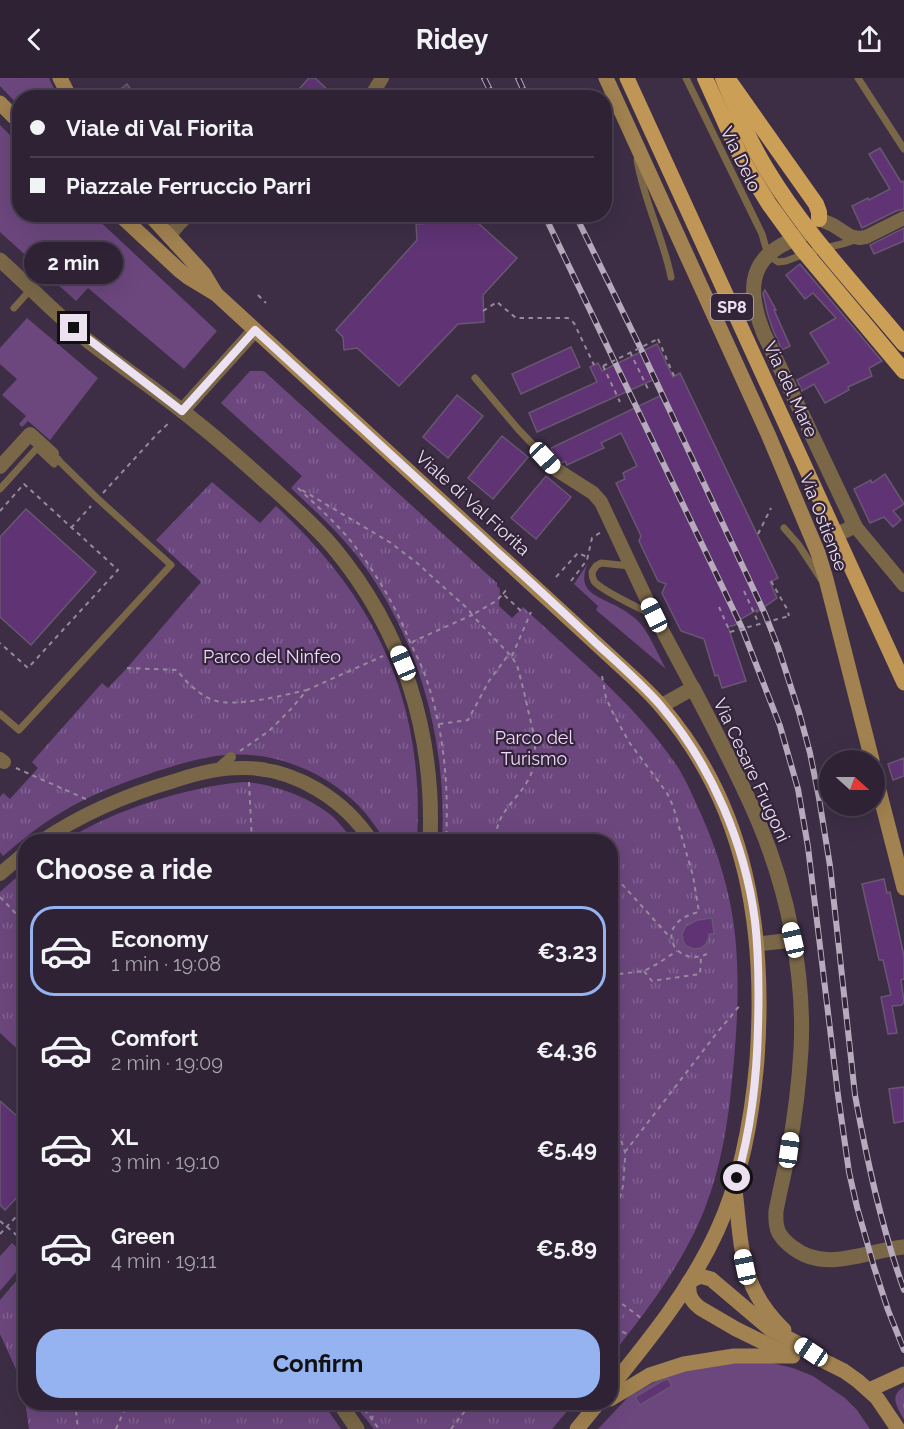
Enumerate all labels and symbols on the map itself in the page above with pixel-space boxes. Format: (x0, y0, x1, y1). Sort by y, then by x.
street label: Via Delo (716, 123, 766, 195)
callout: 2 min (25, 241, 124, 283)
road number: SP8 (711, 294, 753, 320)
route end (60, 314, 87, 341)
street label: Via del Mare (760, 338, 823, 441)
car (526, 439, 564, 477)
street label: Viale di Val Fiorita (412, 446, 534, 560)
street label: Via Ostiense (796, 470, 852, 574)
car (638, 595, 670, 635)
car (388, 643, 418, 683)
park label: Parco del Ninfeo (203, 646, 341, 667)
street label: Via Cesare Frugoni (709, 695, 795, 845)
park label: Parco del Turismo (495, 727, 573, 769)
north arrow (819, 750, 885, 816)
car (780, 920, 806, 960)
car (778, 1131, 800, 1169)
route start (723, 1164, 750, 1191)
car (732, 1248, 758, 1286)
car (791, 1334, 831, 1370)

